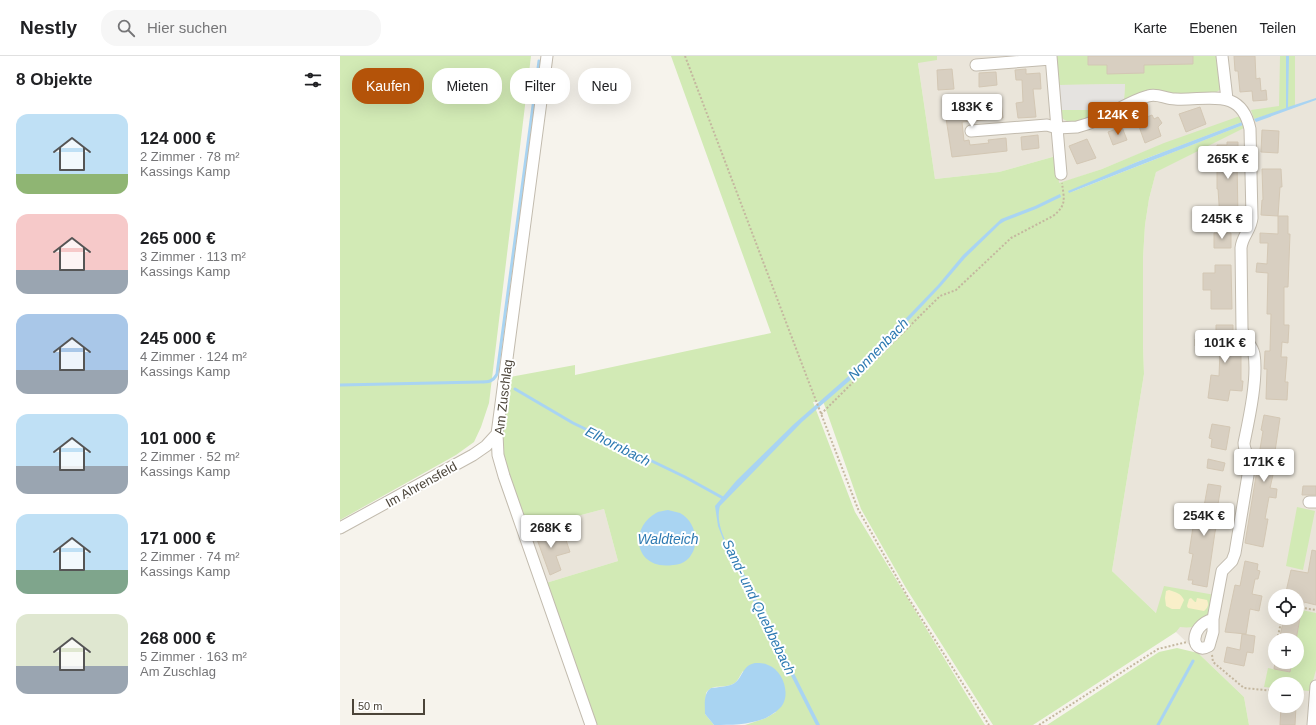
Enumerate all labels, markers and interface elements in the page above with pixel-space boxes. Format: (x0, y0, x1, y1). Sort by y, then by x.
search box (101, 10, 381, 46)
text: Nestly (20, 17, 77, 38)
icon: search (115, 17, 137, 39)
text: Hier suchen (147, 19, 227, 36)
text: Karte (1134, 20, 1167, 36)
text: Ebenen (1189, 20, 1237, 36)
text: Teilen (1259, 20, 1296, 36)
chip: Kaufen (352, 68, 424, 104)
chip: Mieten (432, 68, 502, 104)
chip: Filter (510, 68, 570, 104)
chip: Neu (578, 68, 631, 104)
icon: filters (302, 69, 324, 91)
text: 8 Objekte (16, 70, 93, 89)
pin: 183K € (939, 94, 1005, 128)
text: 183K € (951, 99, 993, 114)
pin: 124K € (1085, 102, 1151, 136)
text: 124K € (1097, 107, 1139, 122)
text: 124 000 € (140, 129, 216, 148)
icon: home (48, 130, 96, 178)
pin: 265K € (1195, 146, 1261, 180)
text: 2 Zimmer · 78 m² (140, 149, 240, 164)
text: 265K € (1207, 151, 1249, 166)
text: Kassings Kamp (140, 164, 230, 179)
pin: 245K € (1189, 206, 1255, 240)
text: 245K € (1201, 211, 1243, 226)
text: 265 000 € (140, 229, 216, 248)
icon: home (48, 230, 96, 278)
text: 3 Zimmer · 113 m² (140, 249, 246, 264)
text: Kassings Kamp (140, 264, 230, 279)
water label: Nonnenbach (845, 315, 911, 383)
text: 245 000 € (140, 329, 216, 348)
icon: home (48, 330, 96, 378)
pin: 101K € (1192, 330, 1258, 364)
text: 101K € (1204, 335, 1246, 350)
text: 4 Zimmer · 124 m² (140, 349, 247, 364)
street label: Am Zuschlag (491, 358, 516, 436)
text: Kassings Kamp (140, 364, 230, 379)
water label: Elhornbach (583, 423, 653, 469)
text: 101 000 € (140, 429, 216, 448)
icon: home (48, 430, 96, 478)
text: 2 Zimmer · 52 m² (140, 449, 240, 464)
pin: 171K € (1231, 449, 1297, 483)
text: 171K € (1243, 454, 1285, 469)
street label: Im Ahrensfeld (383, 459, 460, 510)
text: Kassings Kamp (140, 464, 230, 479)
pin: 254K € (1171, 503, 1237, 537)
text: 254K € (1183, 508, 1225, 523)
pin: 268K € (518, 515, 584, 549)
text: 268K € (530, 520, 572, 535)
text: 171 000 € (140, 529, 216, 548)
icon: home (48, 530, 96, 578)
water label: Waldteich (637, 531, 699, 547)
water label: Sand- und Quebbebach (719, 537, 799, 678)
text: 2 Zimmer · 74 m² (140, 549, 240, 564)
text: Kassings Kamp (140, 564, 230, 579)
map controls (1268, 589, 1304, 713)
button: locate (1268, 589, 1304, 625)
text: 268 000 € (140, 629, 216, 648)
icon: home (48, 630, 96, 678)
button: + (1268, 633, 1304, 669)
text: 5 Zimmer · 163 m² (140, 649, 247, 664)
text: Am Zuschlag (140, 664, 216, 679)
button: − (1268, 677, 1304, 713)
scale bar (352, 697, 425, 716)
text: 50 m (358, 700, 382, 712)

